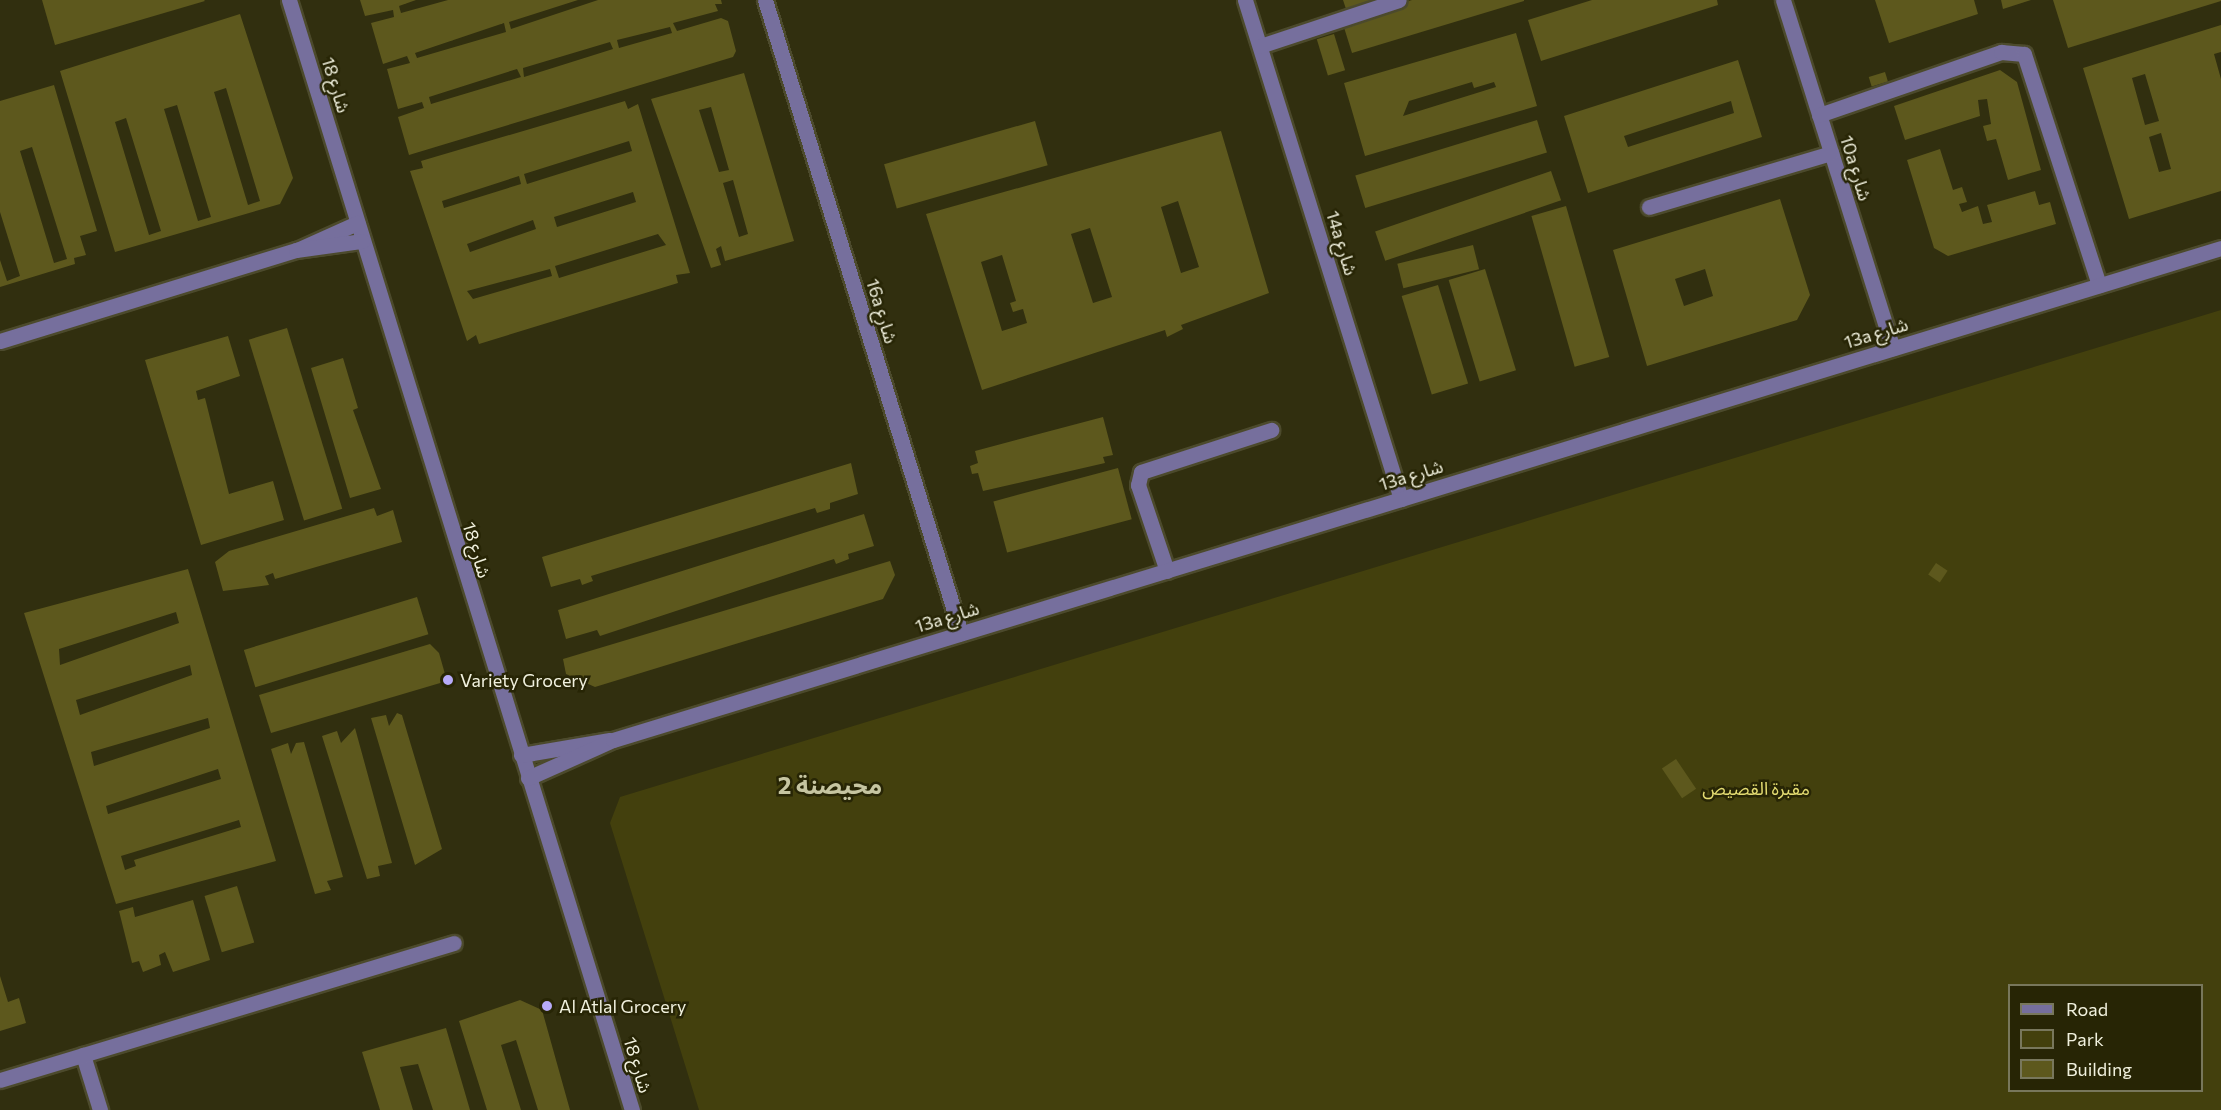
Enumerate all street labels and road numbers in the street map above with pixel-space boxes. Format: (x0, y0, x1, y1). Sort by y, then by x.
street label: شارع 18 (317, 55, 355, 115)
street label: 10a شارع (1836, 133, 1876, 203)
street label: 14a شارع (1322, 208, 1362, 278)
street label: 16a شارع (862, 276, 902, 346)
street label: 13a شارع (1841, 313, 1911, 353)
street label: 13a شارع (1376, 455, 1446, 495)
street label: شارع 18 (458, 520, 496, 580)
street label: 13a شارع (912, 597, 982, 637)
street label: شارع 18 (619, 1035, 657, 1095)

